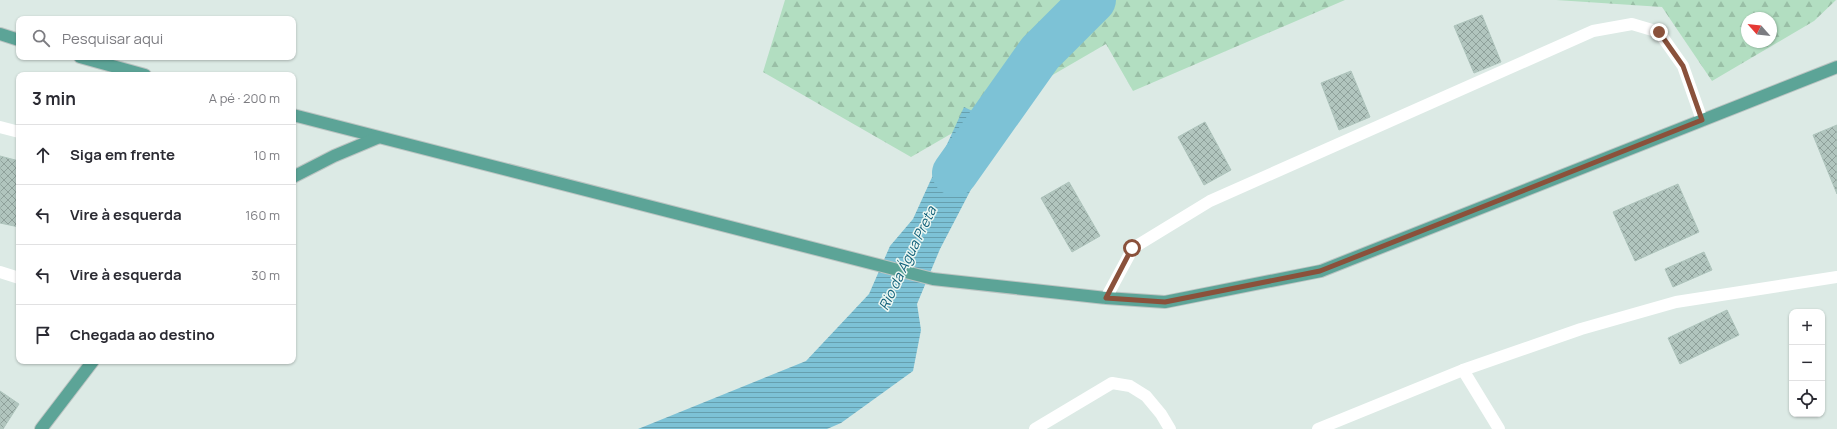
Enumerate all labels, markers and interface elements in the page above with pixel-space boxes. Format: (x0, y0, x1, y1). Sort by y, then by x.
north arrow (1741, 12, 1777, 48)
search box (16, 16, 296, 60)
route end (1650, 23, 1668, 41)
icon: search (30, 27, 52, 49)
text: Pesquisar aqui (62, 28, 163, 49)
text: 3 min (32, 87, 76, 110)
text: A pé · 200 m (209, 89, 280, 107)
icon: ahead (32, 144, 54, 166)
text: Siga em frente (70, 144, 175, 165)
text: 10 m (253, 146, 280, 164)
water label: Rio da Água Preta (874, 202, 941, 313)
icon: left (32, 204, 54, 226)
text: Vire à esquerda (70, 204, 182, 225)
text: 160 m (245, 206, 280, 224)
route start (1123, 239, 1141, 257)
icon: left (32, 264, 54, 286)
text: Vire à esquerda (70, 264, 182, 285)
text: 30 m (251, 266, 280, 284)
map controls (1789, 309, 1825, 417)
button: + (1789, 309, 1825, 345)
icon: arrive (32, 324, 54, 346)
text: Chegada ao destino (70, 324, 215, 345)
button: − (1789, 345, 1825, 381)
button: locate (1789, 381, 1825, 417)

